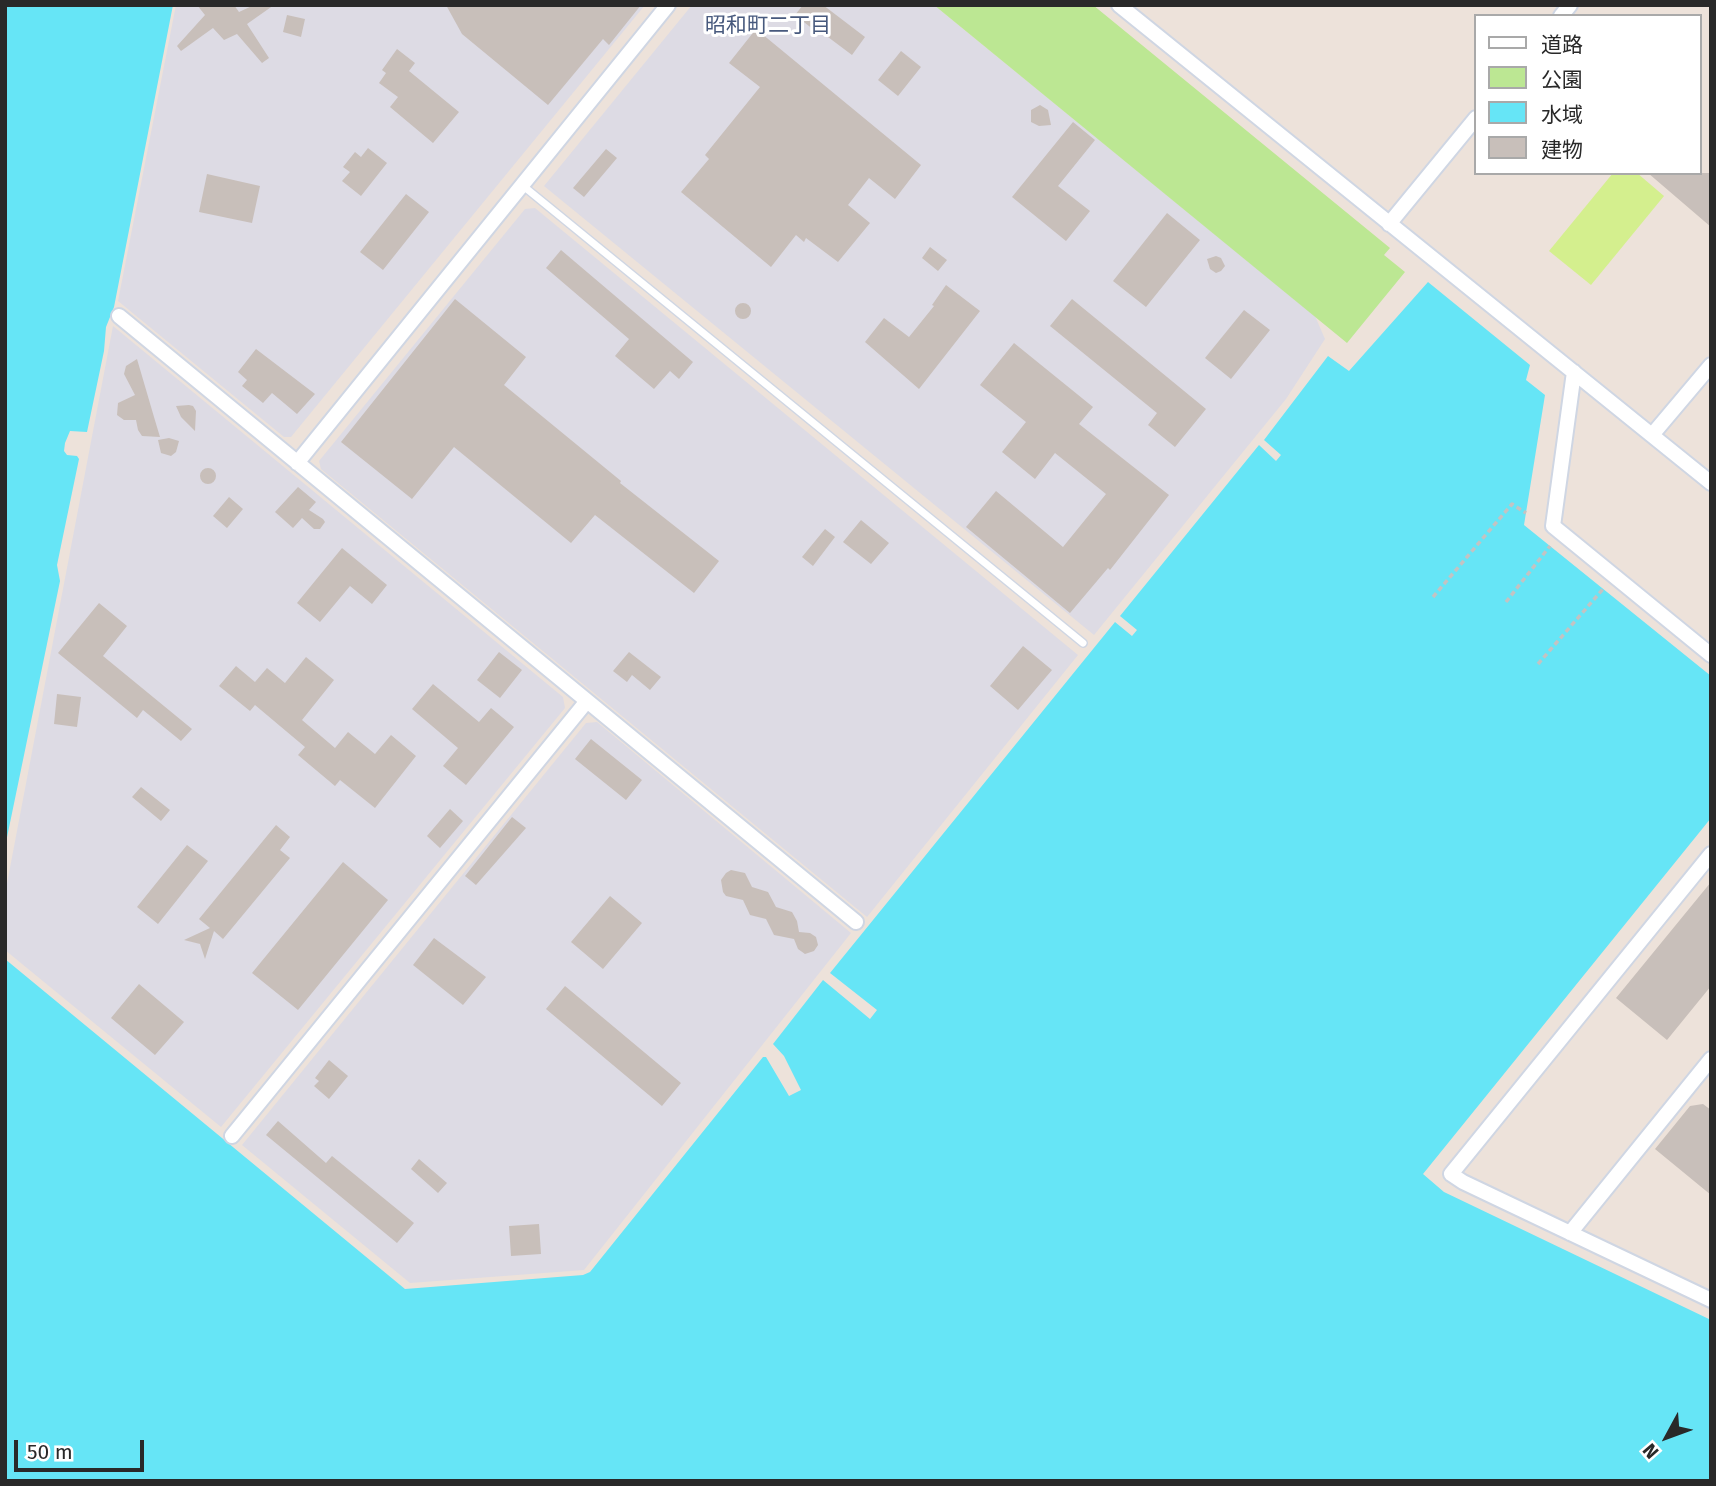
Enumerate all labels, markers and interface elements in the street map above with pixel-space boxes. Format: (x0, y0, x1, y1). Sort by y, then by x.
district label: 昭和町二丁目 (705, 13, 831, 39)
legend (1474, 14, 1702, 175)
text: 道路 (1541, 32, 1583, 58)
text: 公園 (1541, 67, 1583, 93)
text: 水域 (1541, 102, 1583, 128)
text: 建物 (1541, 137, 1583, 163)
north arrow (1632, 1402, 1702, 1472)
scale bar (18, 1426, 147, 1470)
text: 50 m (27, 1439, 73, 1465)
text: N (1638, 1439, 1664, 1463)

